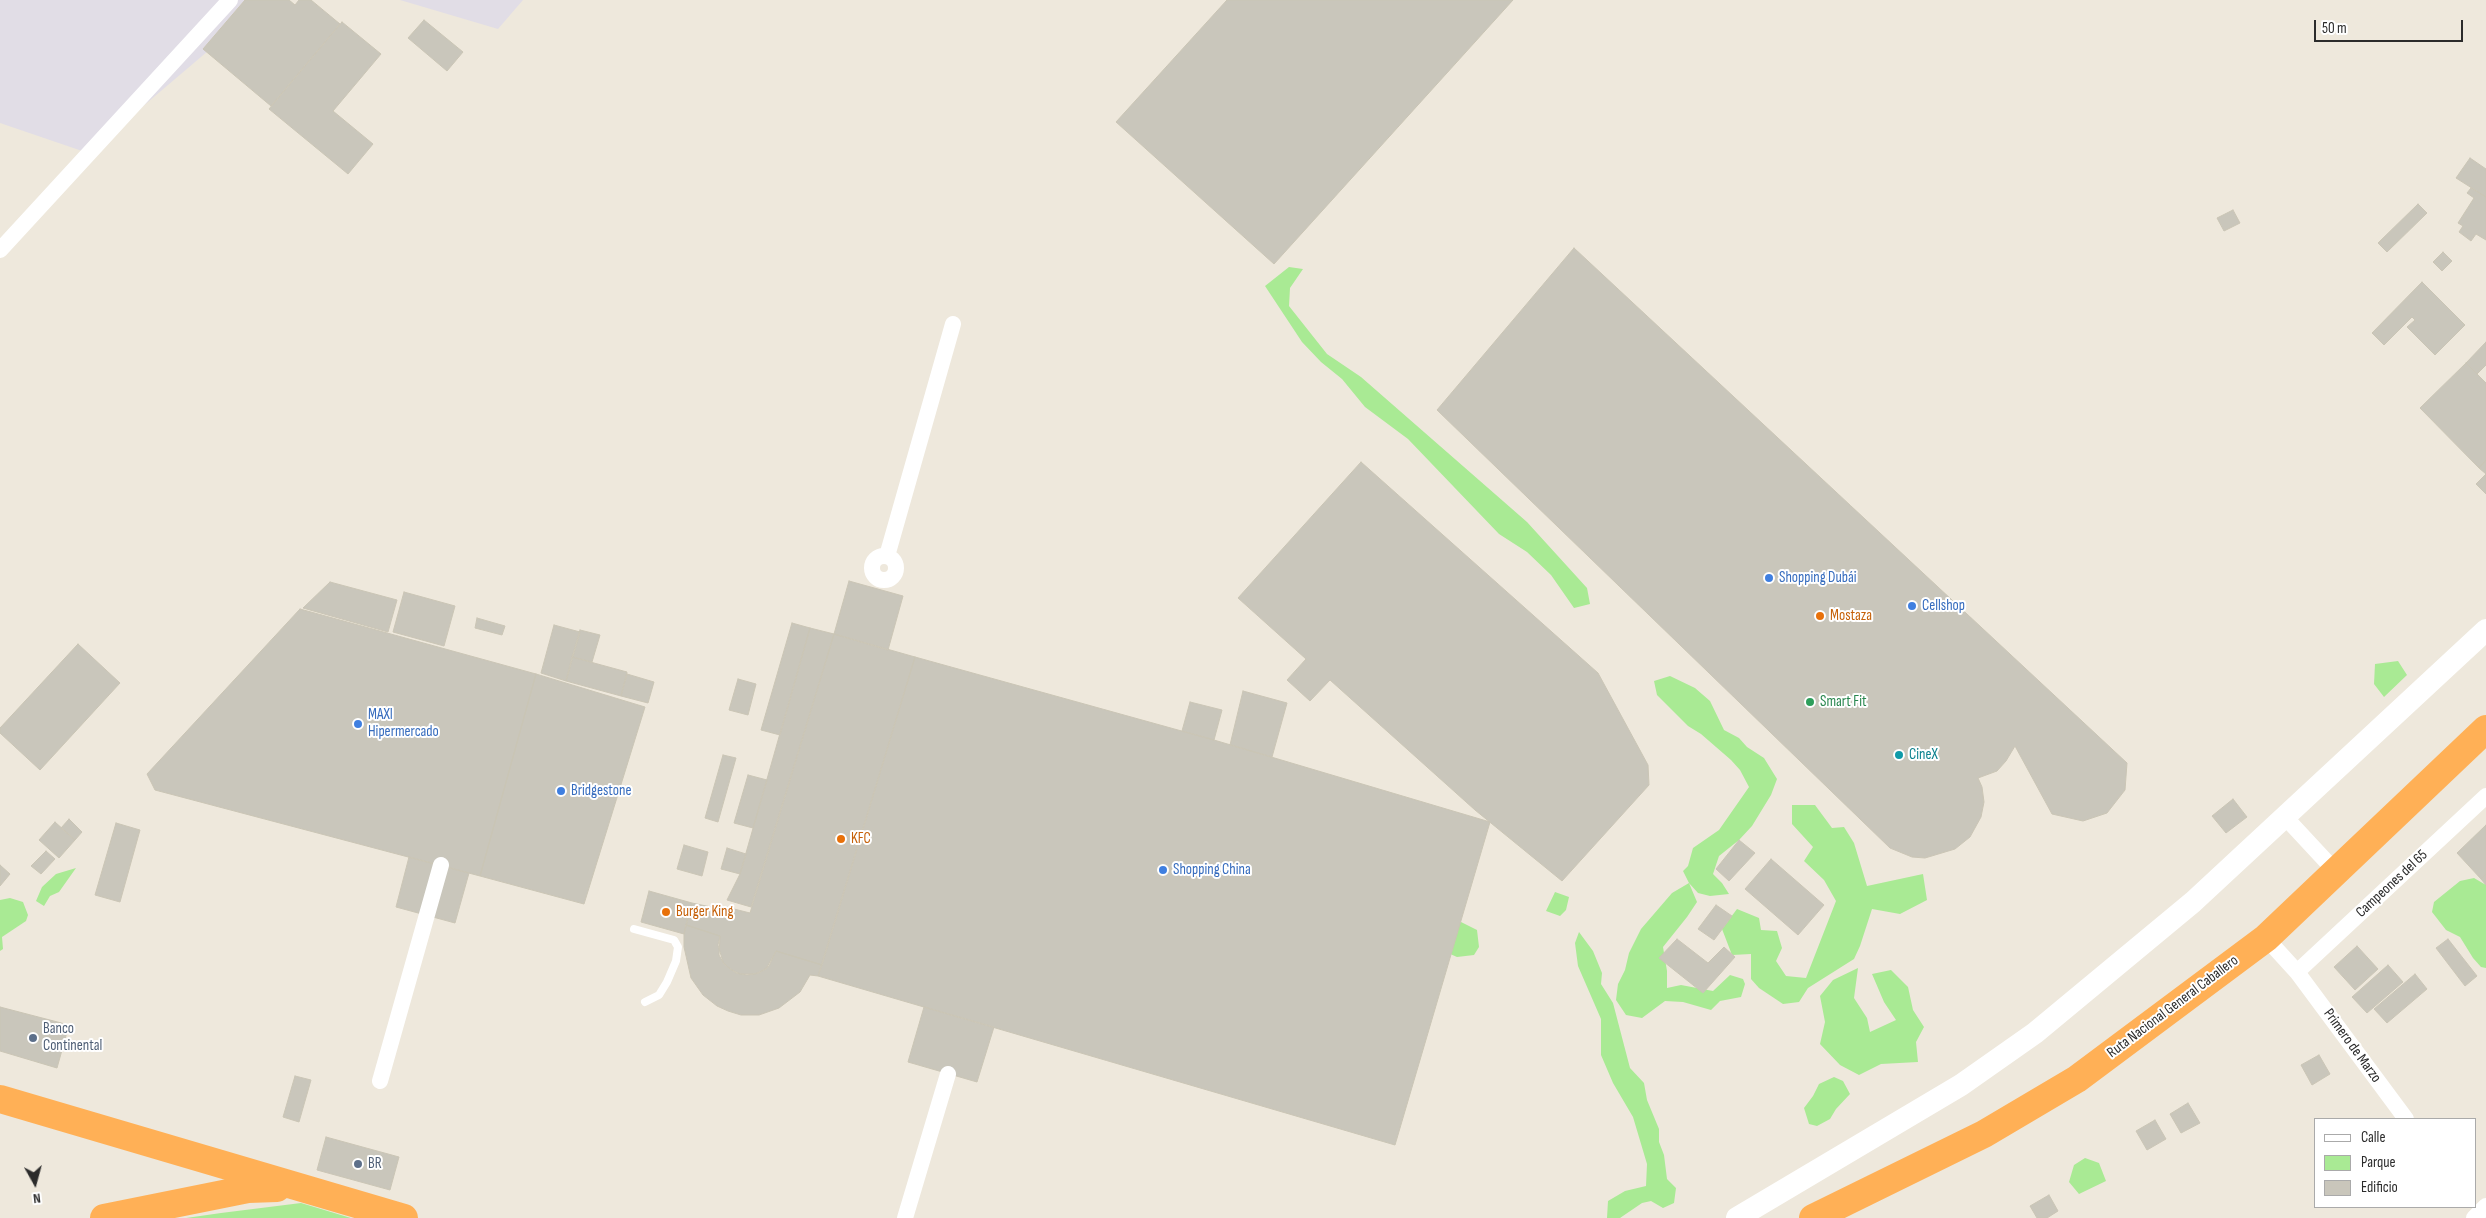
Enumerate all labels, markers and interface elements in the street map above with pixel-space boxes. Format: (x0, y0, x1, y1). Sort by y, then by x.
scale bar (2316, 10, 2465, 42)
text: 50 m (2322, 19, 2347, 38)
place label: Shopping Dubái (1779, 569, 1856, 587)
marker: Shopping Dubái (1763, 572, 1775, 584)
place label: Cellshop (1922, 597, 1965, 615)
marker: Cellshop (1906, 600, 1918, 612)
place label: Mostaza (1830, 607, 1872, 625)
marker: Mostaza (1814, 610, 1826, 622)
place label: Smart Fit (1820, 693, 1867, 711)
marker: Smart Fit (1804, 696, 1816, 708)
place label: MAXI Hipermercado (368, 706, 439, 741)
marker: MAXI Hipermercado (352, 718, 364, 730)
place label: CineX (1909, 746, 1938, 764)
marker: CineX (1893, 749, 1905, 761)
place label: Bridgestone (571, 782, 631, 800)
marker: Bridgestone (555, 785, 567, 797)
place label: KFC (851, 830, 871, 848)
marker: KFC (835, 833, 847, 845)
street label: Campeones del 65 (2353, 846, 2431, 922)
place label: Shopping China (1173, 861, 1251, 879)
marker: Shopping China (1157, 864, 1169, 876)
place label: Burger King (676, 903, 734, 921)
marker: Burger King (660, 906, 672, 918)
street label: Ruta Nacional General Caballero (2104, 952, 2242, 1062)
street label: Primero de Marzo (2319, 1006, 2385, 1086)
place label: Banco Continental (43, 1020, 102, 1055)
marker: Banco Continental (27, 1032, 39, 1044)
legend (2314, 1118, 2476, 1208)
text: Calle (2361, 1128, 2385, 1147)
text: Parque (2361, 1153, 2396, 1172)
place label: BR (368, 1155, 382, 1173)
north arrow (10, 1158, 60, 1208)
marker: BR (352, 1158, 364, 1170)
text: Edificio (2361, 1178, 2398, 1197)
text: N (32, 1189, 42, 1207)

